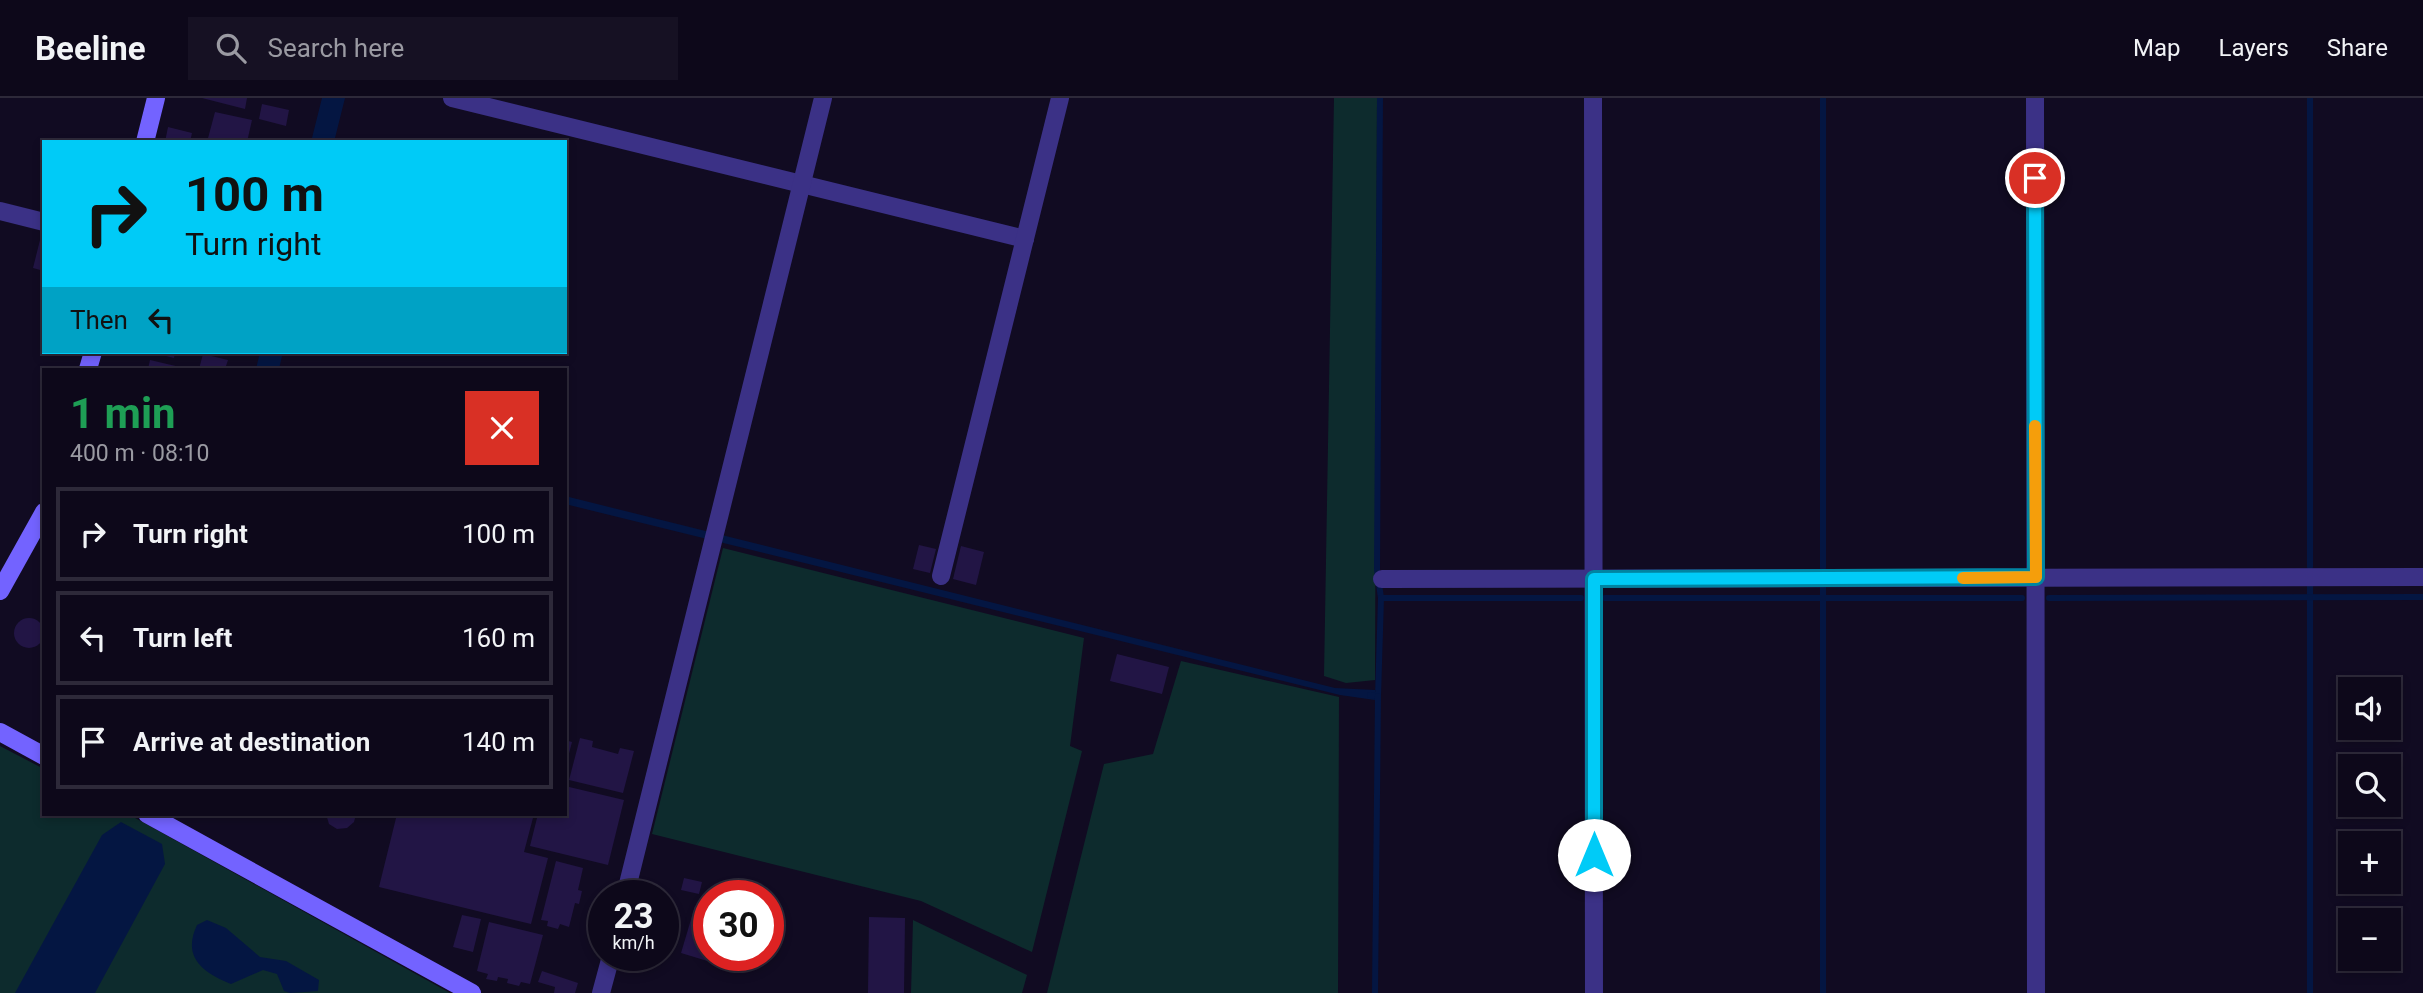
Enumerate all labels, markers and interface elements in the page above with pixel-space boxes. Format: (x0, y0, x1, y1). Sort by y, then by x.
search box (188, 17, 678, 80)
text: Beeline (35, 29, 146, 68)
icon: search (212, 29, 250, 67)
text: Search here (268, 33, 404, 63)
text: Map (2133, 34, 2181, 62)
text: Layers (2219, 34, 2289, 62)
text: Share (2327, 34, 2388, 62)
pin (2005, 148, 2065, 208)
icon: arrive (2016, 159, 2054, 197)
text: 100 m (185, 166, 324, 223)
icon: right (70, 168, 161, 259)
text: Turn right (185, 225, 321, 263)
icon: left (142, 301, 180, 339)
text: Then (70, 305, 128, 335)
text: 1 min (70, 389, 176, 438)
button: close (465, 391, 539, 465)
text: 400 m · 08:10 (70, 440, 209, 467)
icon: right (74, 515, 112, 553)
text: Turn right (133, 519, 248, 549)
text: 100 m (462, 519, 535, 549)
icon: left (74, 619, 112, 657)
text: Turn left (133, 623, 232, 653)
text: 160 m (462, 623, 535, 653)
map controls (2338, 677, 2401, 971)
button: sound (2338, 677, 2401, 740)
icon: arrive (74, 723, 112, 761)
text: Arrive at destination (133, 727, 370, 757)
text: 140 m (462, 727, 535, 757)
button: search (2338, 754, 2401, 817)
position arrow (1557, 818, 1631, 892)
button: + (2338, 831, 2401, 894)
speed limit sign: 30 (693, 880, 784, 971)
text: 23 (613, 896, 654, 937)
button: − (2338, 908, 2401, 971)
text: km/h (612, 932, 655, 953)

